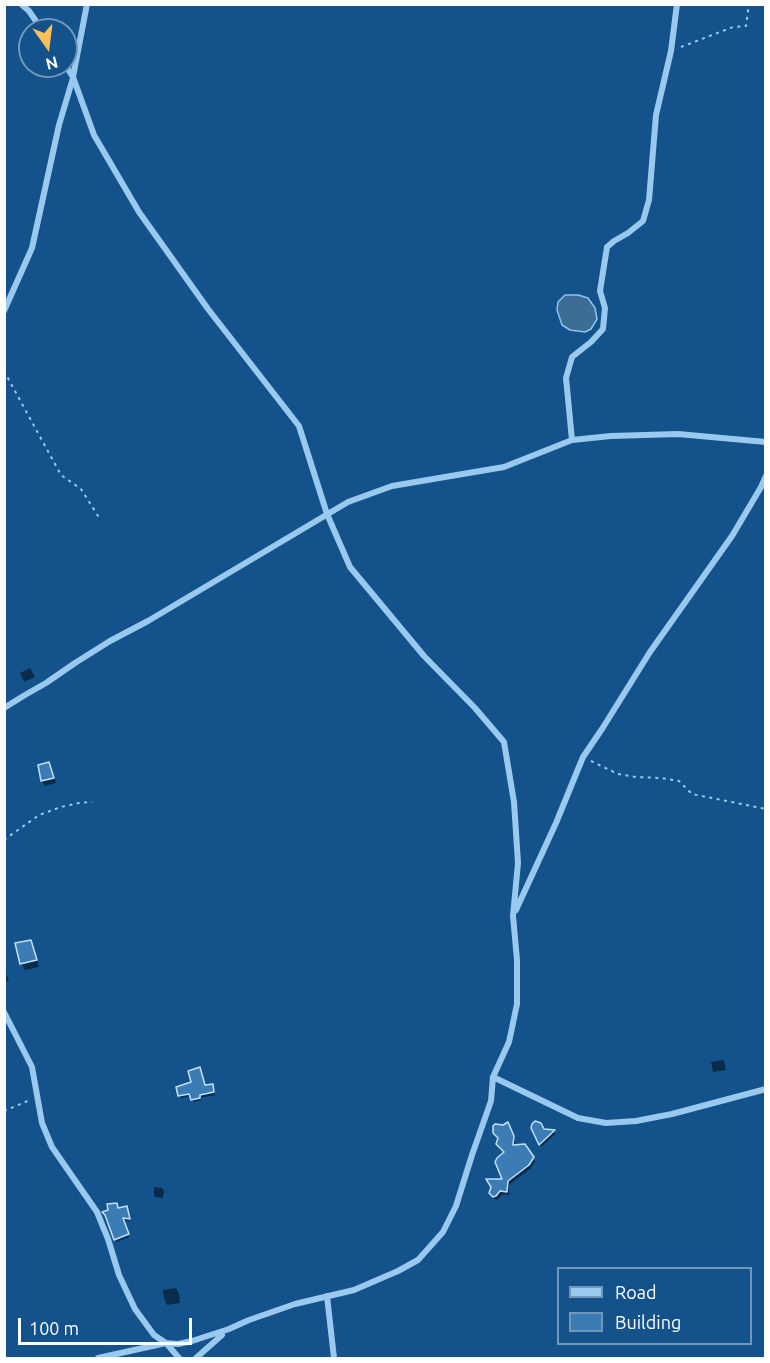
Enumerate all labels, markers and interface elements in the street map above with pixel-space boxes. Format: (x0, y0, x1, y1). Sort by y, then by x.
north arrow (18, 18, 78, 78)
text: N (44, 53, 60, 74)
legend (557, 1267, 752, 1345)
text: Road (615, 1282, 657, 1302)
scale bar (21, 1306, 195, 1344)
text: Building (615, 1312, 681, 1332)
text: 100 m (29, 1318, 79, 1338)

